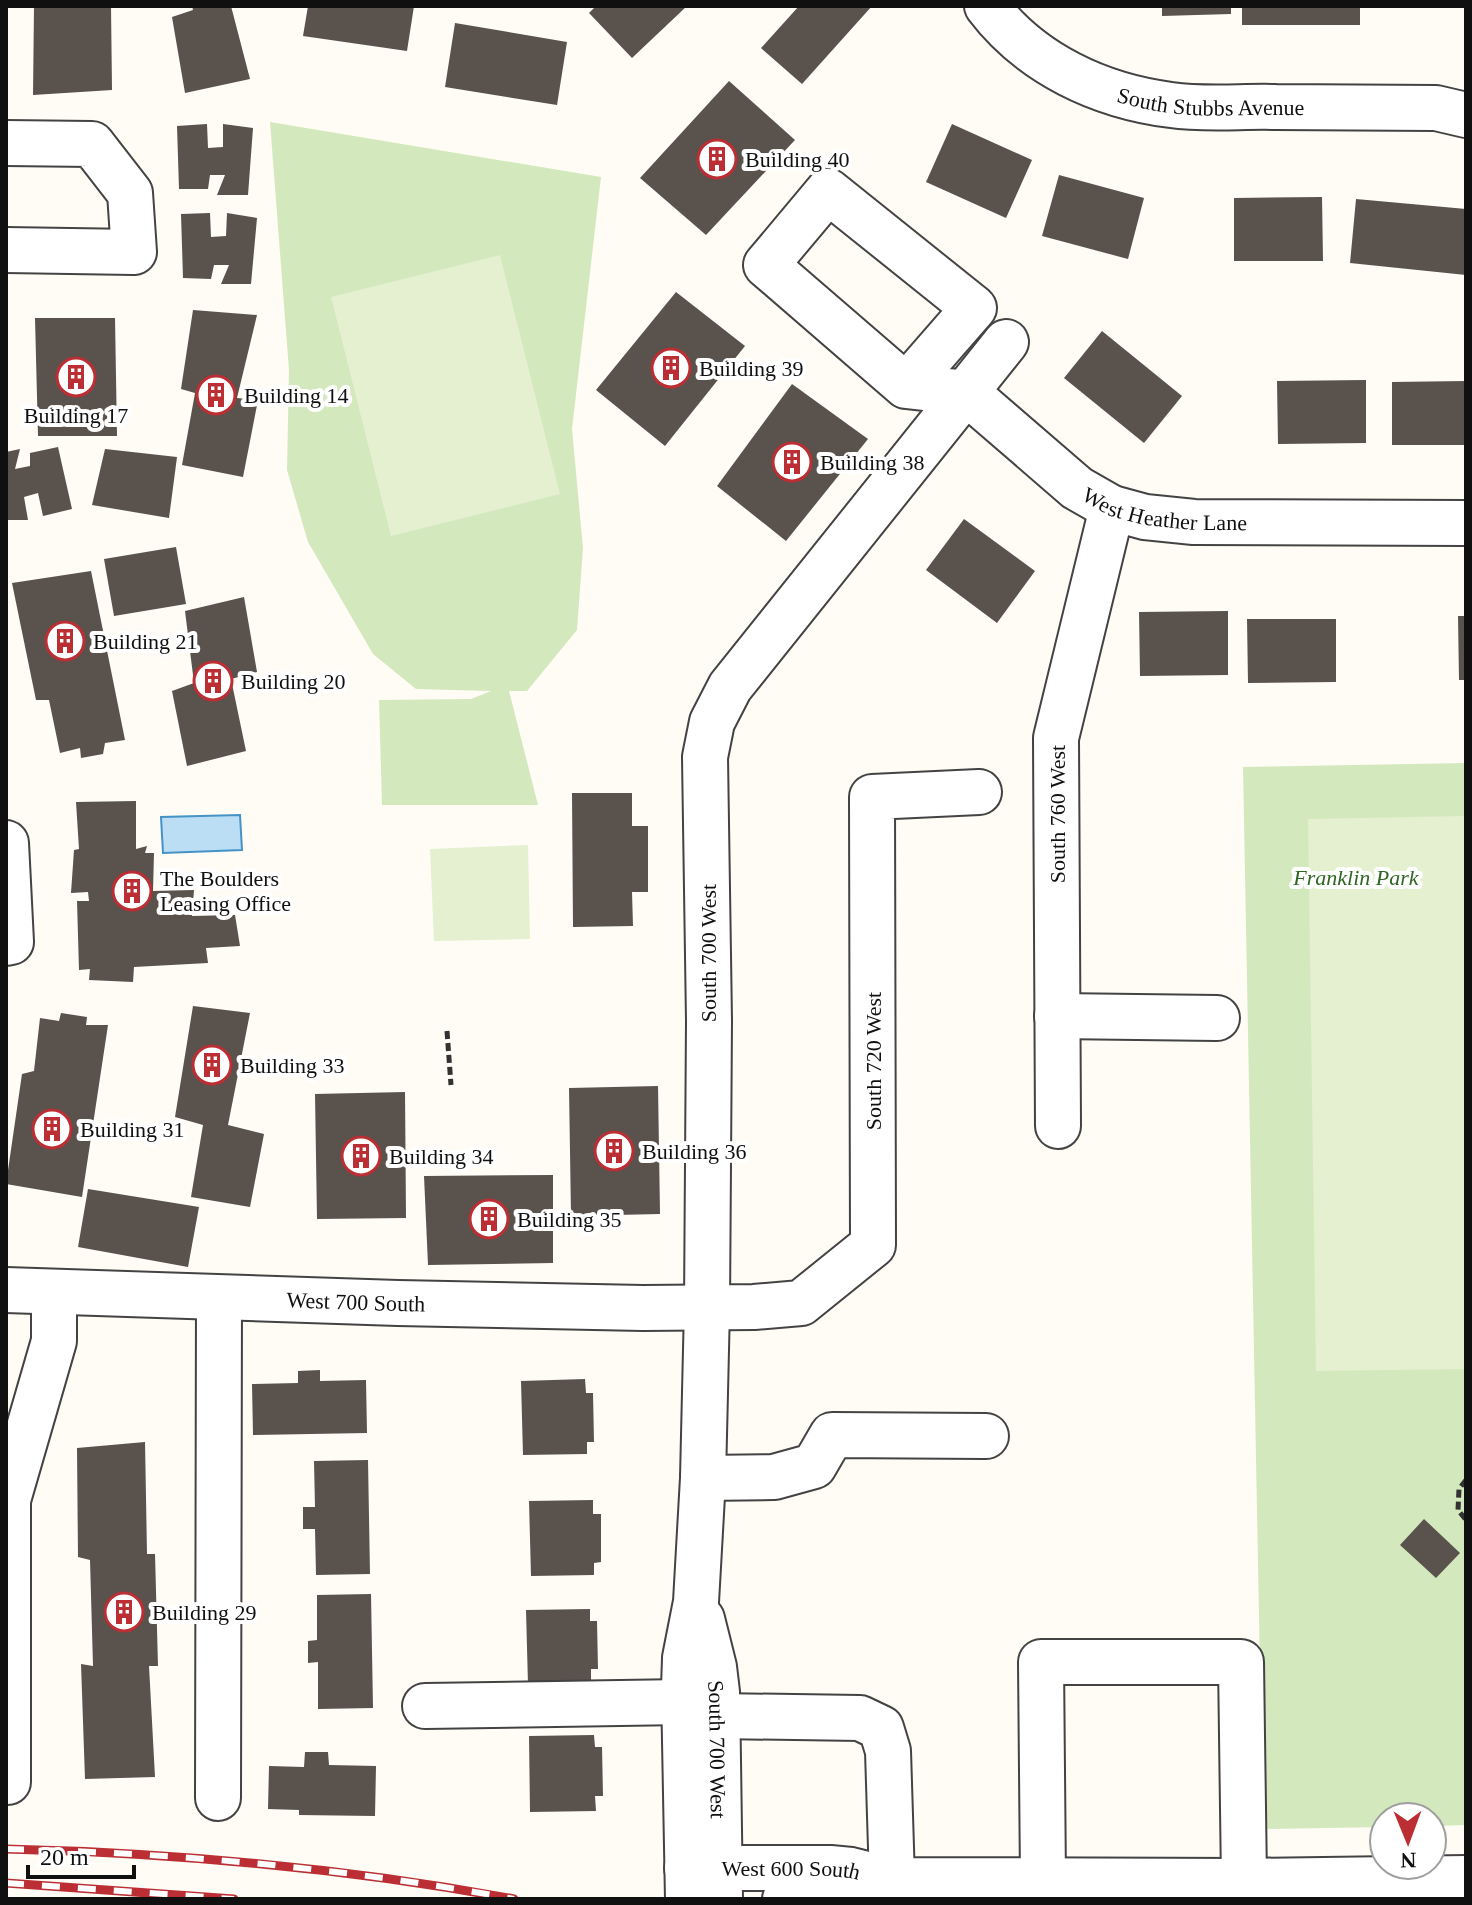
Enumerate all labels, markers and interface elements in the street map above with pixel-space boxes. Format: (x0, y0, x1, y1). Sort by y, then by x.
street label: South Stubbs Avenue (1114, 82, 1304, 120)
building icon: Building 40 (696, 138, 738, 180)
place label: Building 40 (745, 147, 850, 172)
building icon: Building 39 (650, 347, 692, 389)
building icon: Building 17 (55, 356, 97, 398)
place label: Building 39 (699, 356, 804, 381)
building icon: Building 14 (195, 374, 237, 416)
place label: Building 14 (244, 383, 349, 408)
place label: Building 17 (24, 403, 128, 428)
building icon: Building 38 (771, 441, 813, 483)
place label: Building 38 (820, 450, 925, 475)
street label: West Heather Lane (1078, 481, 1247, 535)
building icon: Building 21 (44, 620, 86, 662)
place label: Building 21 (93, 629, 198, 654)
building icon: Building 20 (192, 660, 234, 702)
place label: Building 20 (241, 669, 346, 694)
street label: South 760 West (1045, 745, 1070, 883)
park label: Franklin Park (1292, 865, 1420, 890)
place label: The Boulders Leasing Office (160, 866, 291, 916)
building icon: The Boulders Leasing Office (111, 870, 153, 912)
street label: South 700 West (696, 884, 721, 1022)
street label: South 720 West (861, 992, 886, 1130)
building icon: Building 33 (191, 1044, 233, 1086)
place label: Building 33 (240, 1053, 345, 1078)
building icon: Building 31 (31, 1108, 73, 1150)
place label: Building 31 (80, 1117, 185, 1142)
building icon: Building 36 (593, 1130, 635, 1172)
building icon: Building 34 (340, 1135, 382, 1177)
place label: Building 36 (642, 1139, 747, 1164)
place label: Building 34 (389, 1144, 494, 1169)
building icon: Building 35 (468, 1198, 510, 1240)
place label: Building 35 (517, 1207, 622, 1232)
street label: West 700 South (286, 1287, 425, 1316)
building icon: Building 29 (103, 1591, 145, 1633)
place label: Building 29 (152, 1600, 257, 1625)
street label: South 700 West (703, 1679, 731, 1819)
north arrow (1368, 1801, 1448, 1881)
scale bar (28, 1829, 134, 1879)
text: 20 m (40, 1844, 89, 1870)
text: N (1400, 1848, 1417, 1873)
street label: West 600 South (722, 1856, 863, 1884)

